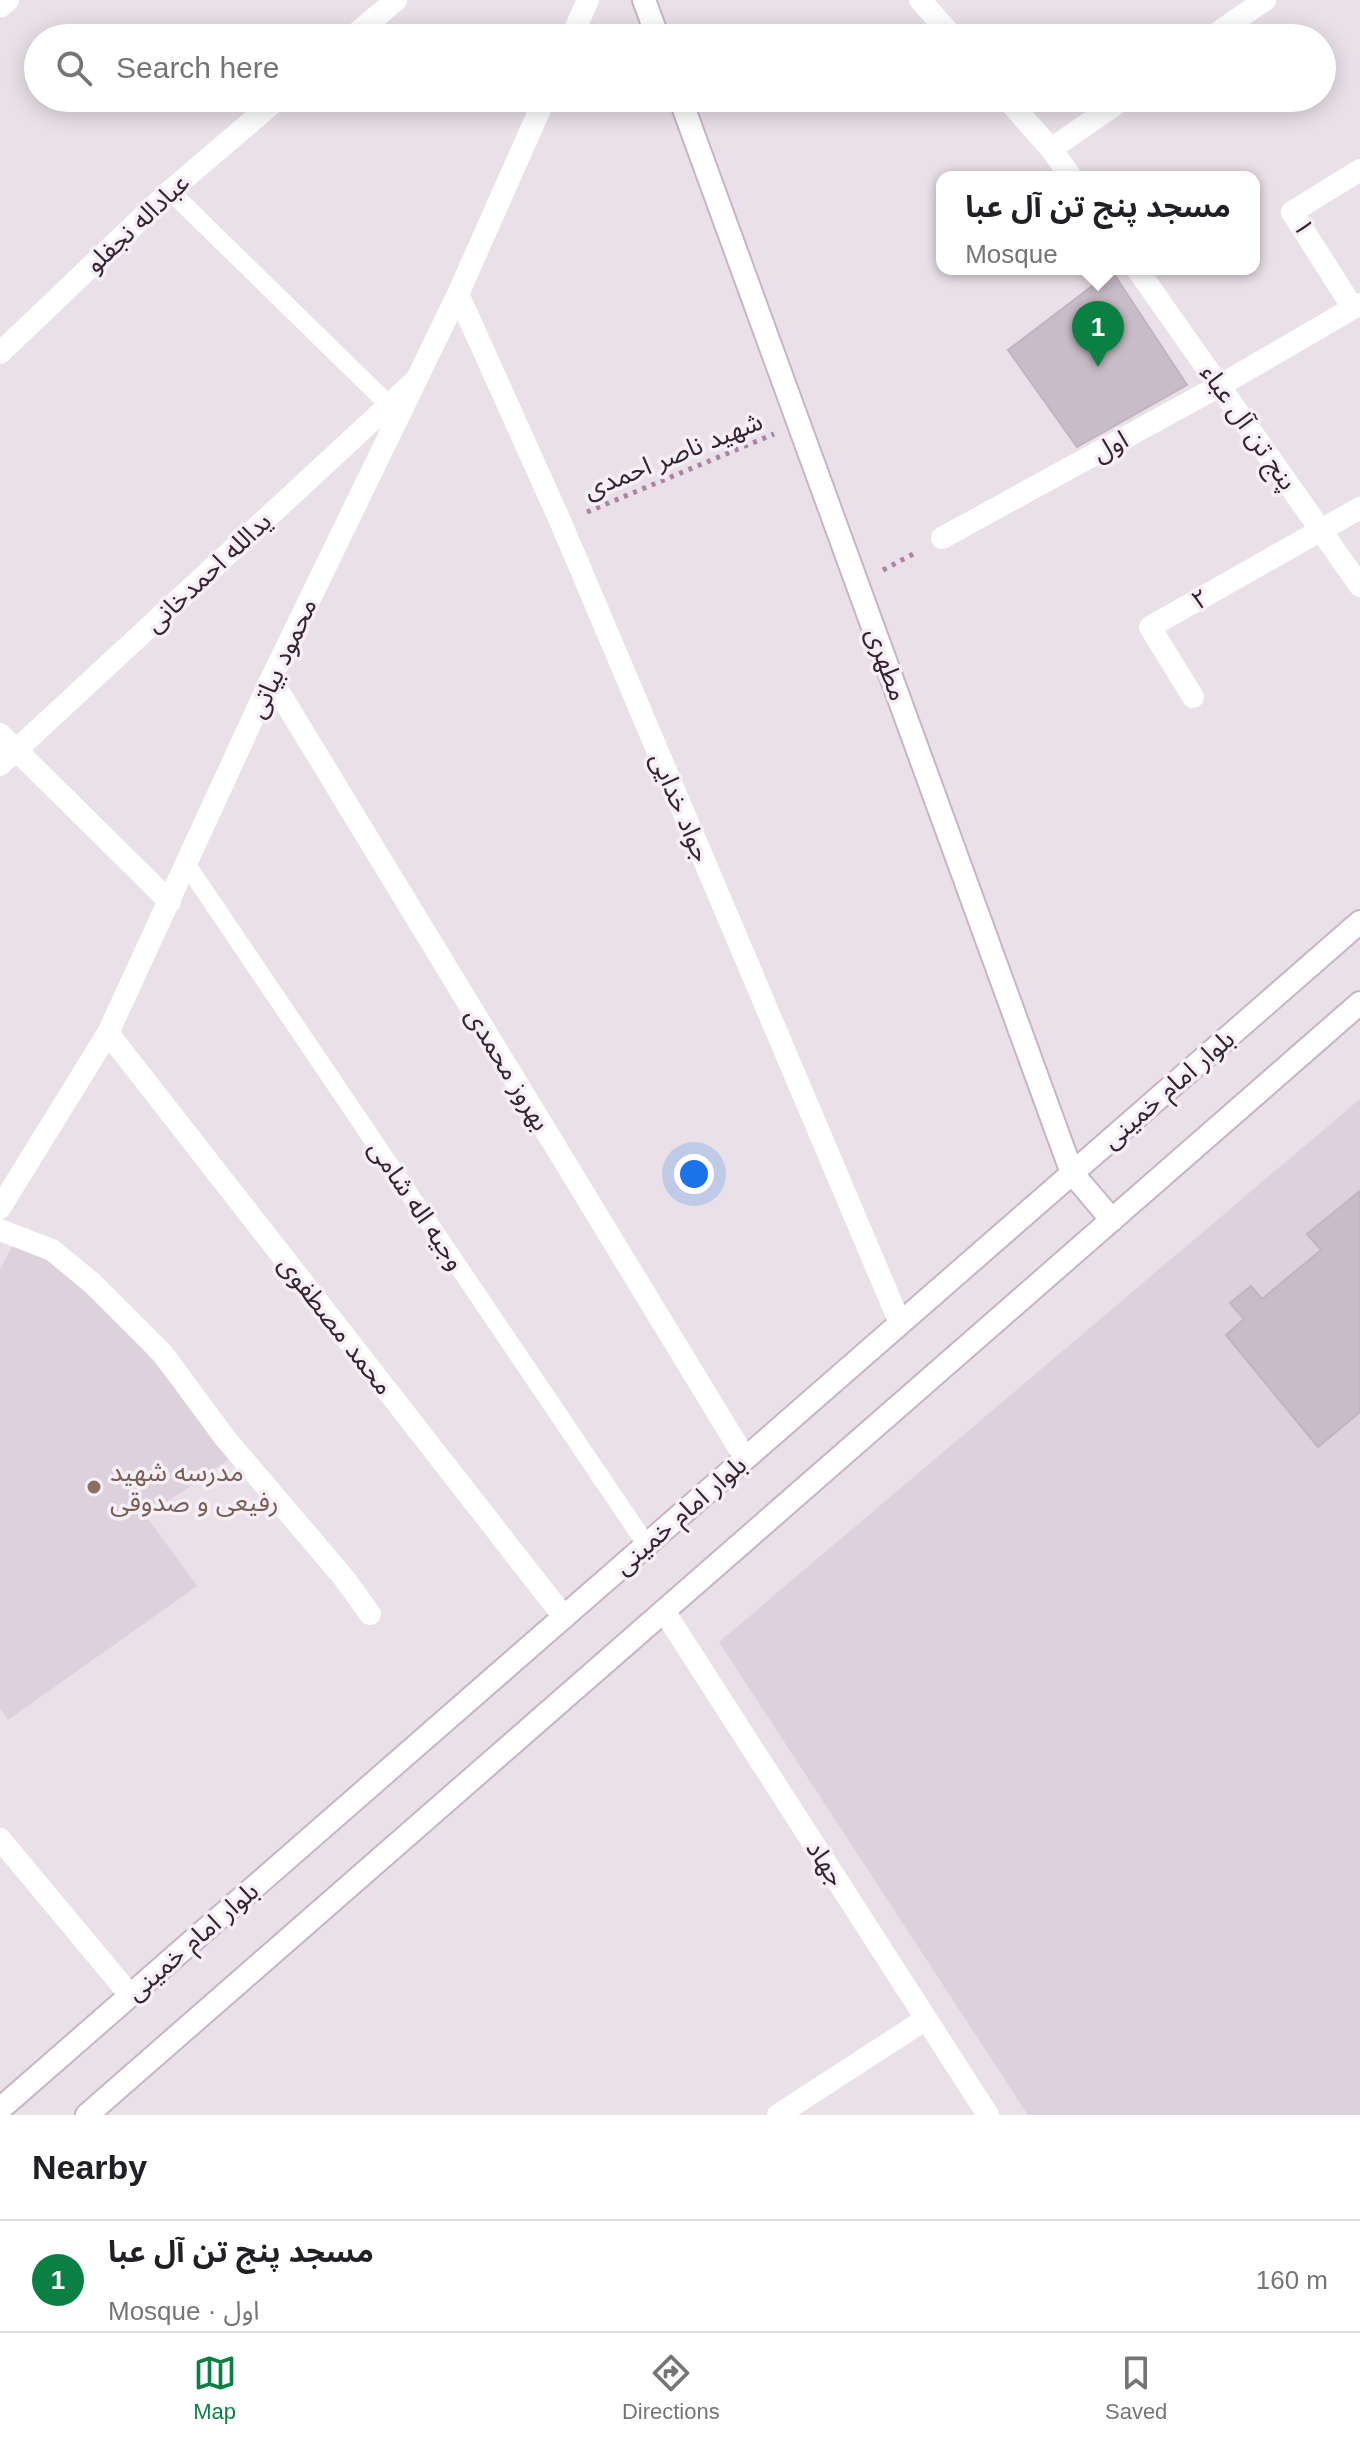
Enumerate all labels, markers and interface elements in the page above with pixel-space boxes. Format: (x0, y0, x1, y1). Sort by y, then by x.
search box (24, 24, 1336, 112)
icon: search (52, 46, 96, 90)
text: Search here (116, 51, 279, 84)
street label: عباداله نجفلو (79, 167, 195, 279)
popup (936, 171, 1260, 275)
text: مسجد پنج تن آل عبا (965, 190, 1231, 223)
street label: ۱ (1287, 214, 1321, 240)
text: Mosque (965, 239, 1058, 269)
pin: 1 (1072, 301, 1124, 367)
street label: پنج تن آل عباء (1191, 358, 1303, 498)
street label: شهید ناصر احمدی (579, 406, 767, 504)
street label: اول (1087, 424, 1133, 468)
street label: یدالله احمدخانی (139, 506, 277, 638)
street label: ۲ (1186, 582, 1214, 616)
street label: محمود بیاتی (241, 594, 323, 722)
street label: مطهری (860, 623, 914, 705)
street label: جواد خدایی (645, 748, 717, 866)
street label: بهروز محمدی (460, 1002, 556, 1136)
street label: بلوار امام خمینی (1096, 1023, 1244, 1158)
street label: وجیه اله شامی (363, 1134, 471, 1276)
your location (674, 1154, 714, 1194)
street label: محمد مصطفوی (272, 1250, 400, 1400)
street label: بلوار امام خمینی (608, 1449, 756, 1584)
place label: مدرسه شهید رفیعی و صدوقی (110, 1457, 279, 1517)
marker: مدرسه شهید رفیعی و صدوقی (85, 1478, 103, 1496)
street label: جهاد (800, 1835, 852, 1891)
street label: بلوار امام خمینی (120, 1875, 268, 2010)
text: Nearby (32, 2148, 147, 2186)
text: مسجد پنج تن آل عبا (108, 2235, 374, 2268)
text: 1 (51, 2265, 65, 2295)
text: 160 m (1256, 2265, 1328, 2295)
text: Mosque · اول (108, 2296, 260, 2326)
tab: Map (193, 2351, 237, 2425)
tab: Directions (622, 2351, 720, 2425)
tab: Saved (1105, 2351, 1167, 2425)

